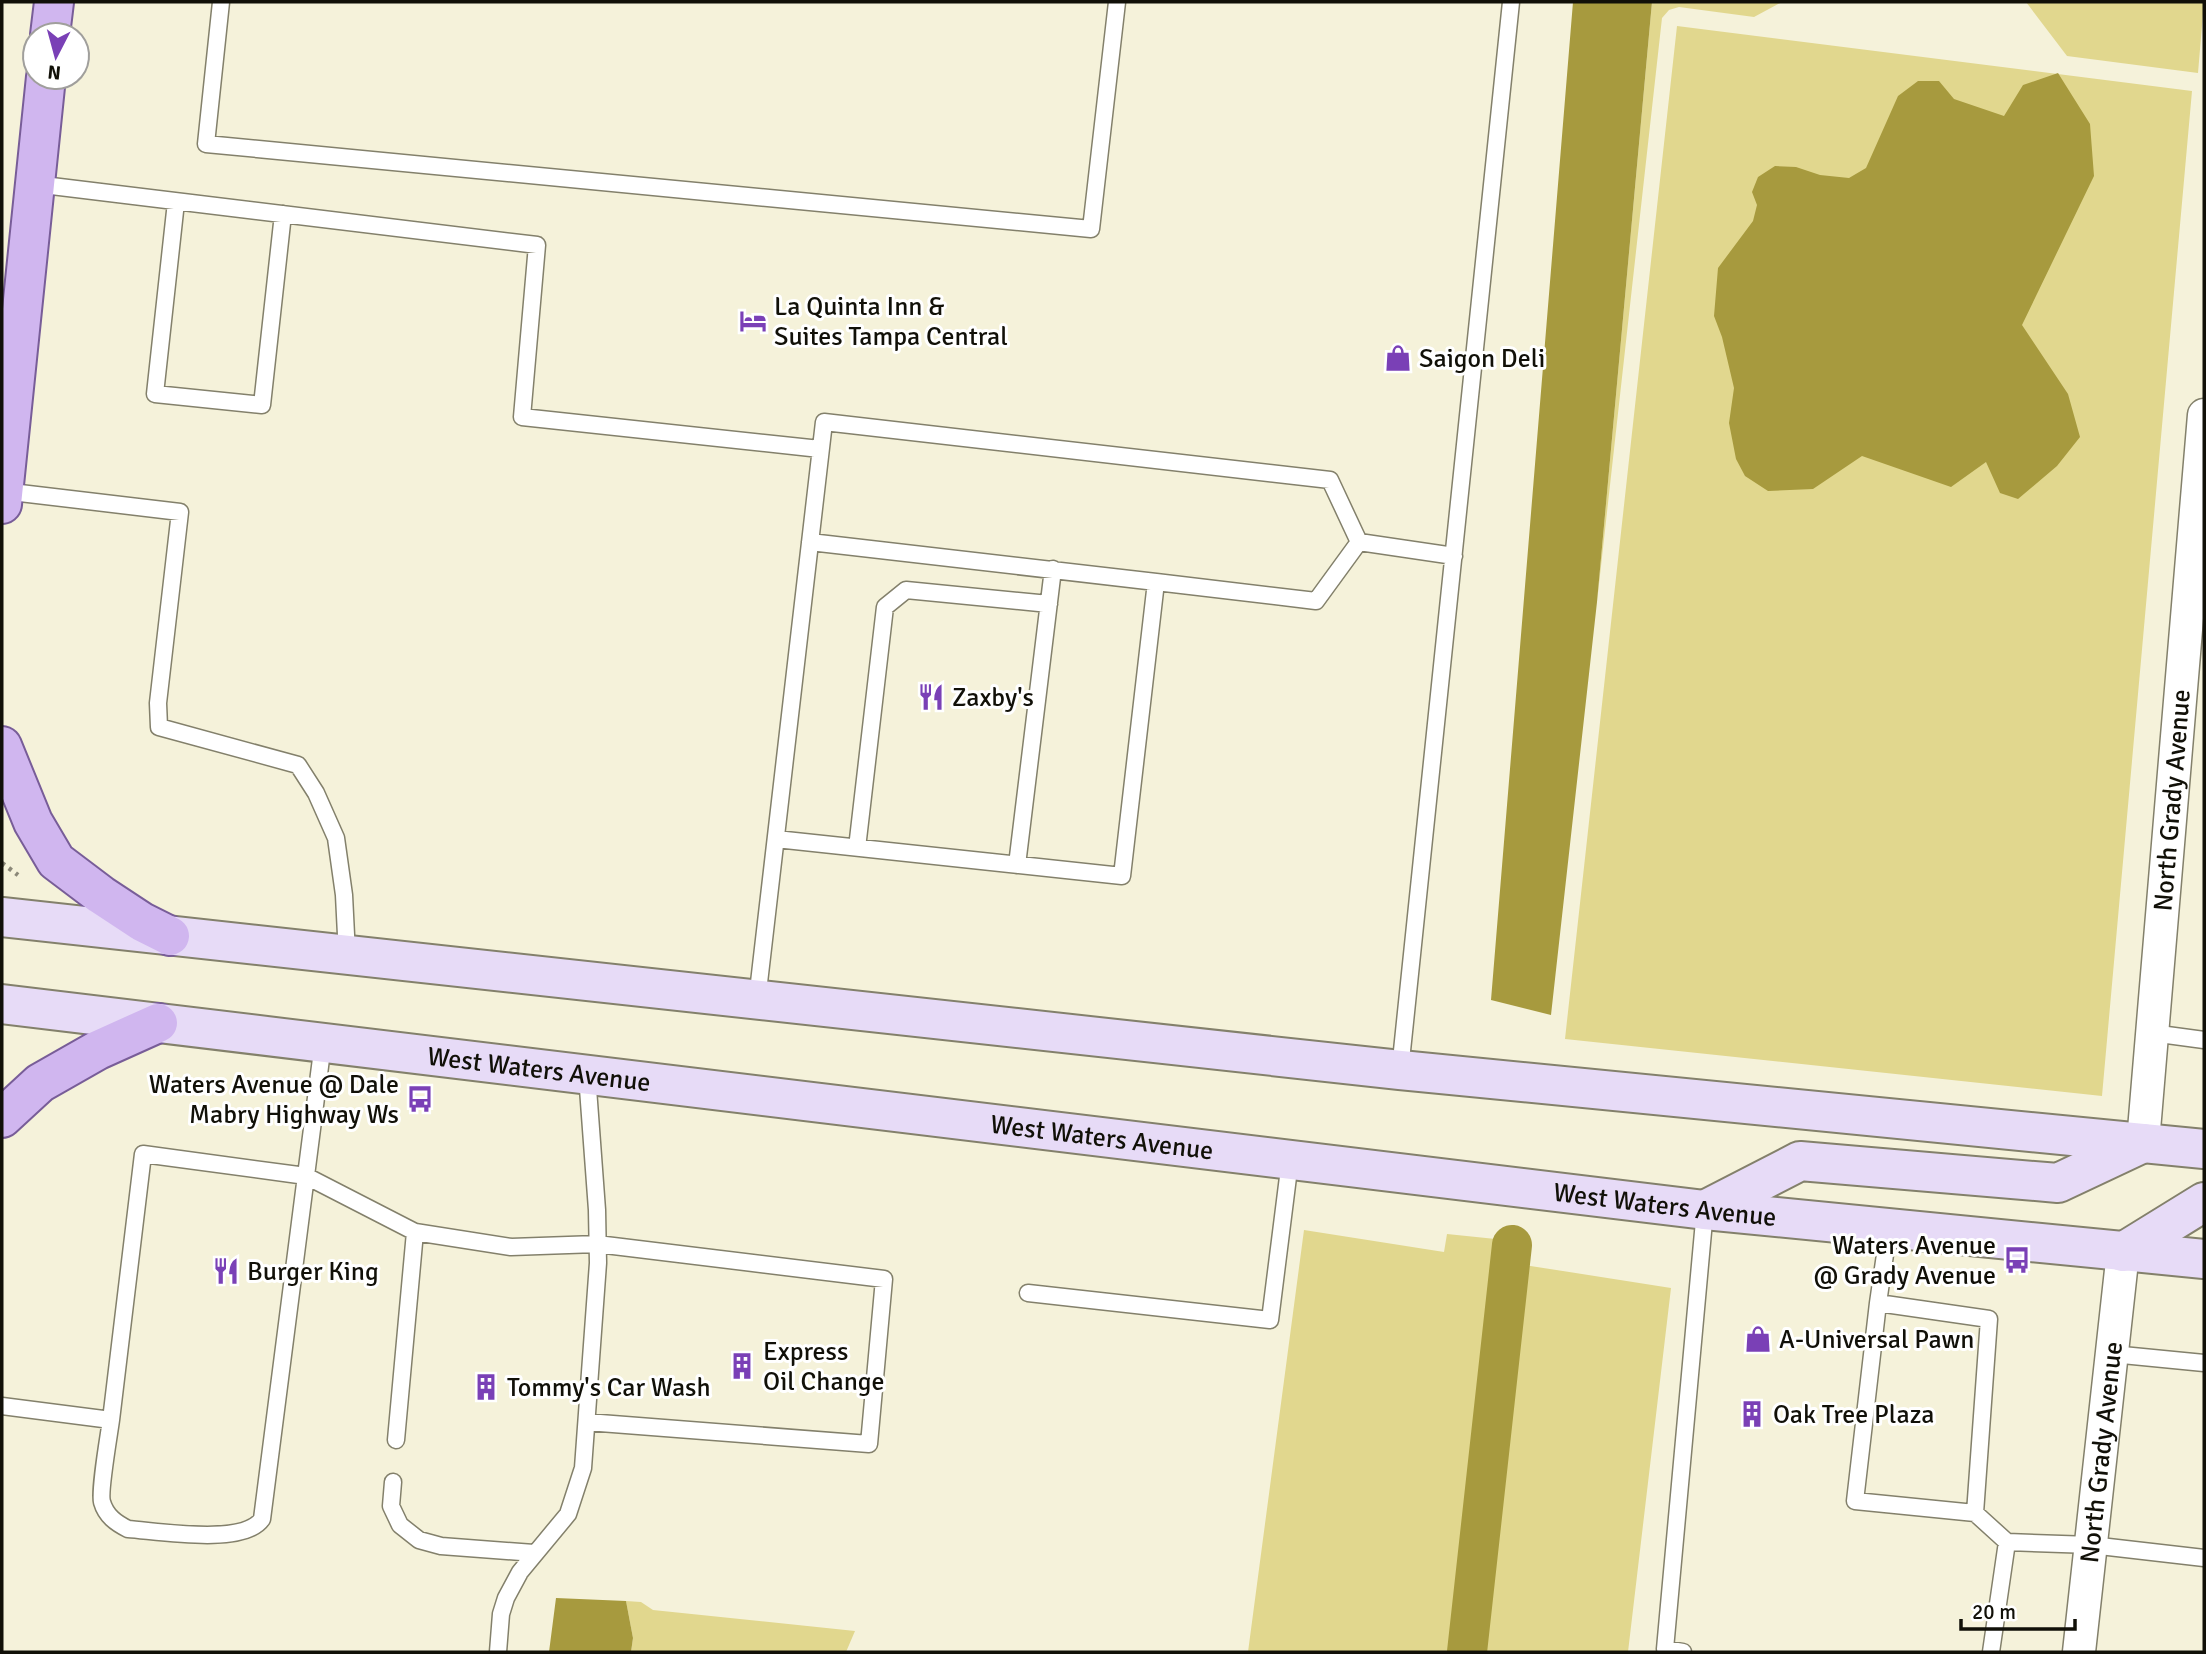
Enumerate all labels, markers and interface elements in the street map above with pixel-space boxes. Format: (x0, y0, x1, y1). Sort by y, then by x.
north arrow (21, 21, 91, 91)
text: N (47, 59, 62, 85)
place label: La Quinta Inn & Suites Tampa Central (774, 291, 1008, 353)
hotel icon: La Quinta Inn & Suites Tampa Central (738, 306, 768, 336)
shop icon: Saigon Deli (1383, 343, 1413, 373)
place label: Saigon Deli (1419, 343, 1545, 375)
restaurant icon: Zaxby's (916, 682, 946, 712)
place label: Zaxby's (952, 682, 1034, 714)
street label: North Grady Avenue (2147, 688, 2198, 913)
street label: West Waters Avenue (426, 1041, 652, 1099)
place label: Waters Avenue @ Dale Mabry Highway Ws (149, 1069, 399, 1131)
bus stop icon: Waters Avenue @ Dale Mabry Highway Ws (405, 1084, 435, 1114)
street label: West Waters Avenue (989, 1109, 1215, 1167)
street label: West Waters Avenue (1551, 1177, 1778, 1234)
place label: Waters Avenue @ Grady Avenue (1813, 1230, 1996, 1292)
bus stop icon: Waters Avenue @ Grady Avenue (2002, 1245, 2032, 1275)
restaurant icon: Burger King (211, 1256, 241, 1286)
place label: Burger King (247, 1256, 379, 1288)
shop icon: A-Universal Pawn (1743, 1324, 1773, 1354)
place label: A-Universal Pawn (1779, 1324, 1974, 1356)
place label: Express Oil Change (763, 1336, 885, 1398)
street label: North Grady Avenue (2074, 1340, 2130, 1565)
building icon: Express Oil Change (727, 1351, 757, 1381)
building icon: Tommy's Car Wash (471, 1372, 501, 1402)
place label: Tommy's Car Wash (507, 1372, 711, 1404)
building icon: Oak Tree Plaza (1737, 1399, 1767, 1429)
place label: Oak Tree Plaza (1773, 1399, 1934, 1431)
scale bar (1961, 1588, 2075, 1632)
text: 20 m (1972, 1599, 2016, 1625)

